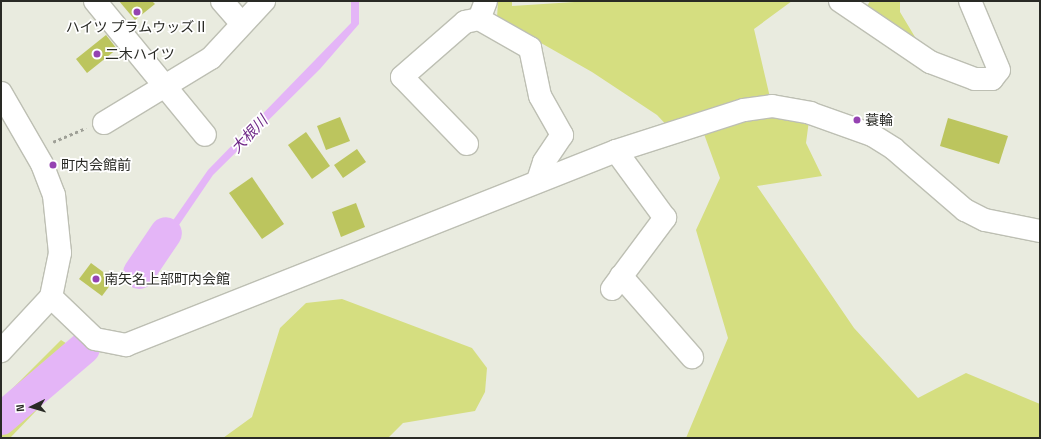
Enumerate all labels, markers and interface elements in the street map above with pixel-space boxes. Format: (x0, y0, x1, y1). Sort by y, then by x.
marker: ハイツ プラムウッズⅡ (132, 7, 142, 17)
place label: ハイツ プラムウッズⅡ (65, 19, 209, 35)
place label: 二木ハイツ (105, 46, 175, 62)
marker: 二木ハイツ (92, 49, 102, 59)
water label: 大根川 (227, 112, 271, 156)
place label: 蓑輪 (865, 112, 893, 128)
marker: 蓑輪 (852, 115, 862, 125)
place label: 町内会館前 (61, 157, 131, 173)
marker: 町内会館前 (48, 160, 58, 170)
place label: 南矢名上部町内会館 (104, 271, 230, 287)
marker: 南矢名上部町内会館 (91, 274, 101, 284)
north arrow (12, 387, 52, 427)
text: N (12, 404, 28, 413)

